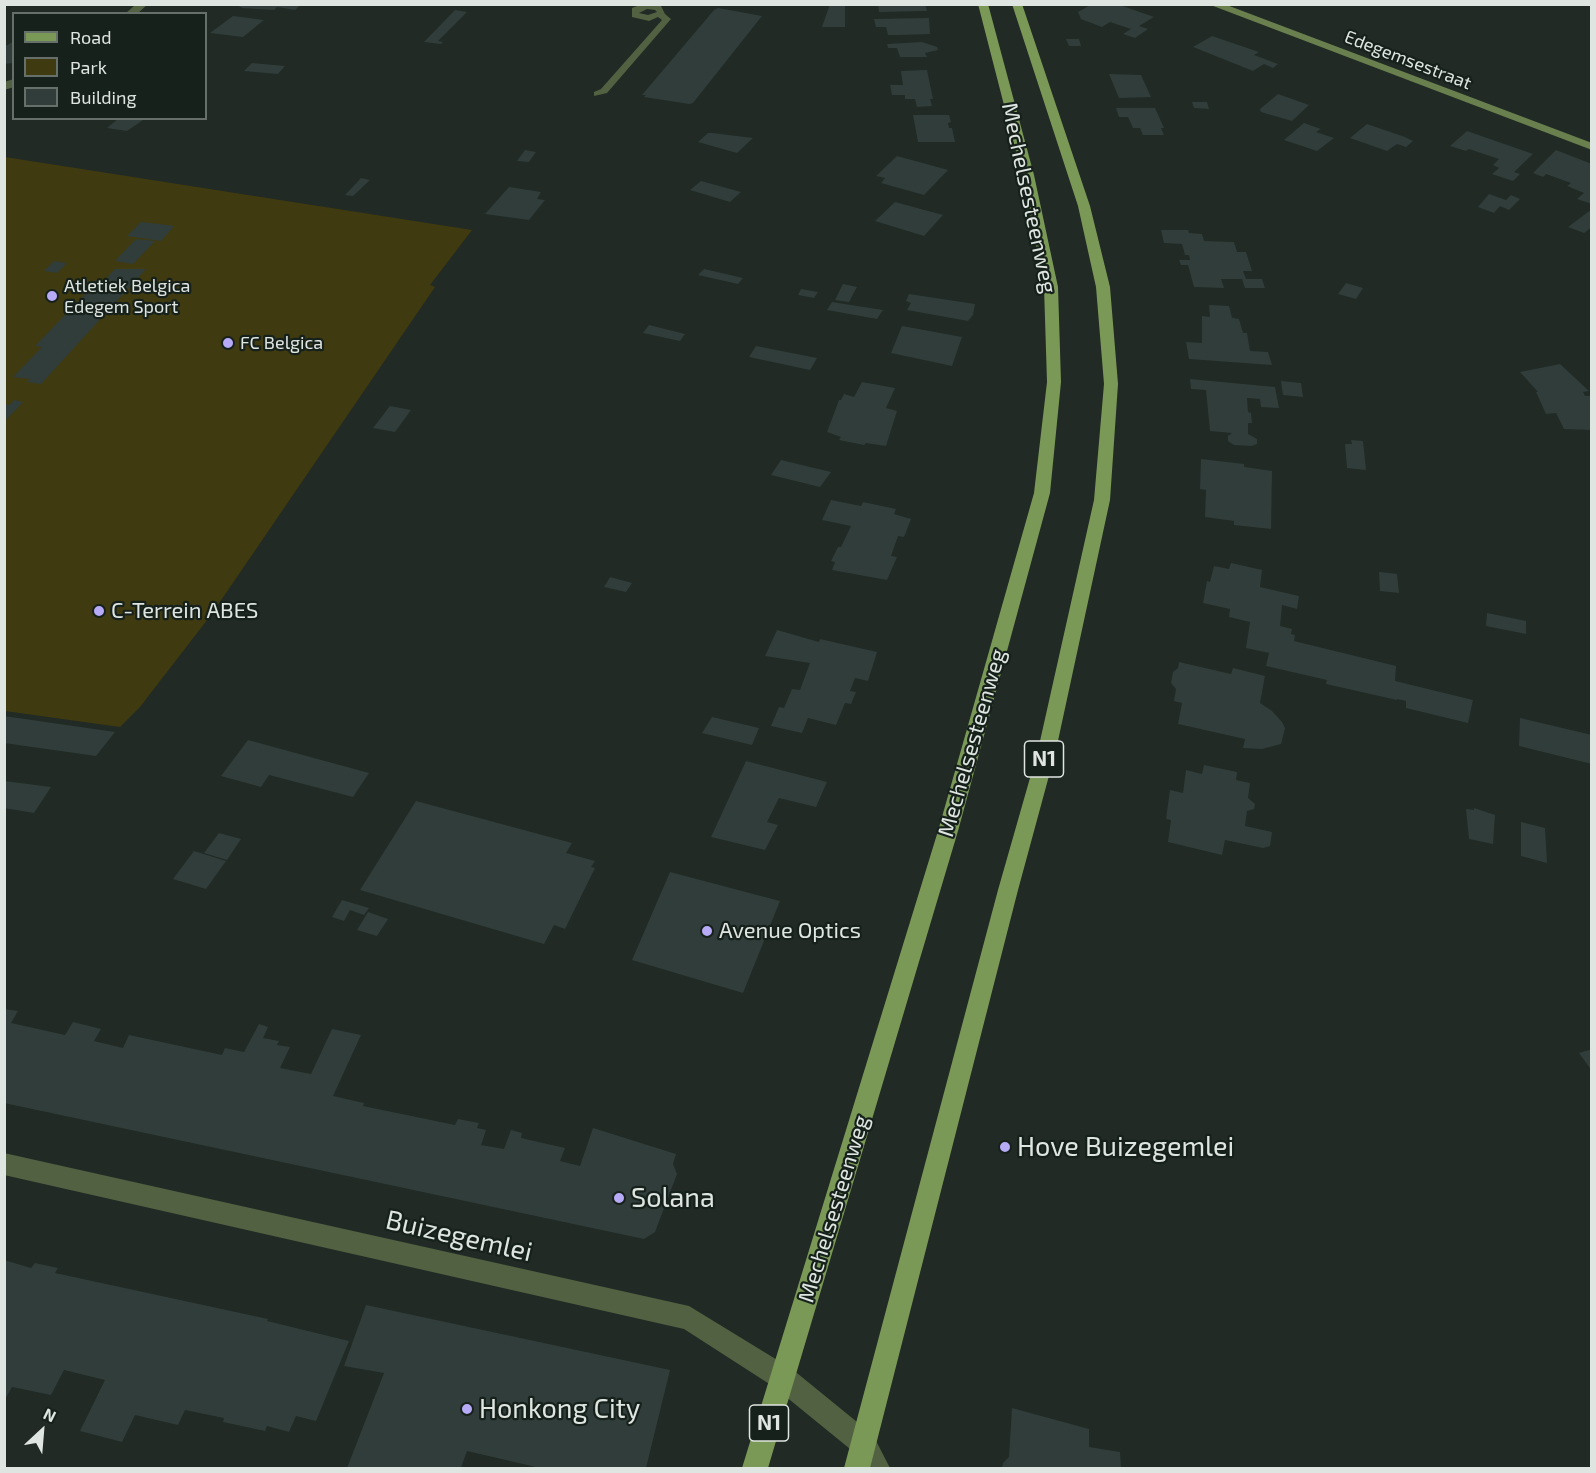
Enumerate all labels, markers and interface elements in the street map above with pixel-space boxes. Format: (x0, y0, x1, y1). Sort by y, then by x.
legend (12, 12, 207, 120)
text: Road (70, 26, 111, 48)
street label: Edegemsestraat (1342, 26, 1474, 94)
text: Park (70, 56, 107, 78)
text: Building (70, 86, 137, 108)
street label: Mechelsesteenweg (996, 100, 1062, 296)
place label: Atletiek Belgica Edegem Sport (64, 275, 190, 318)
marker: Atletiek Belgica Edegem Sport (45, 289, 59, 303)
place label: FC Belgica (240, 332, 323, 354)
marker: FC Belgica (221, 336, 235, 350)
place label: C-Terrein ABES (111, 598, 258, 624)
marker: C-Terrein ABES (92, 604, 106, 618)
street label: Mechelsesteenweg (933, 646, 1011, 840)
road number: N1 (1024, 741, 1064, 777)
place label: Avenue Optics (719, 918, 861, 944)
marker: Avenue Optics (700, 924, 714, 938)
street label: Mechelsesteenweg (793, 1112, 875, 1306)
place label: Hove Buizegemlei (1017, 1131, 1234, 1163)
marker: Hove Buizegemlei (998, 1140, 1012, 1154)
place label: Solana (631, 1182, 715, 1214)
marker: Solana (612, 1191, 626, 1205)
street label: Buizegemlei (383, 1203, 535, 1269)
place label: Honkong City (479, 1393, 640, 1425)
north arrow (12, 1401, 72, 1461)
marker: Honkong City (460, 1402, 474, 1416)
text: N (41, 1403, 59, 1425)
road number: N1 (750, 1405, 788, 1441)

